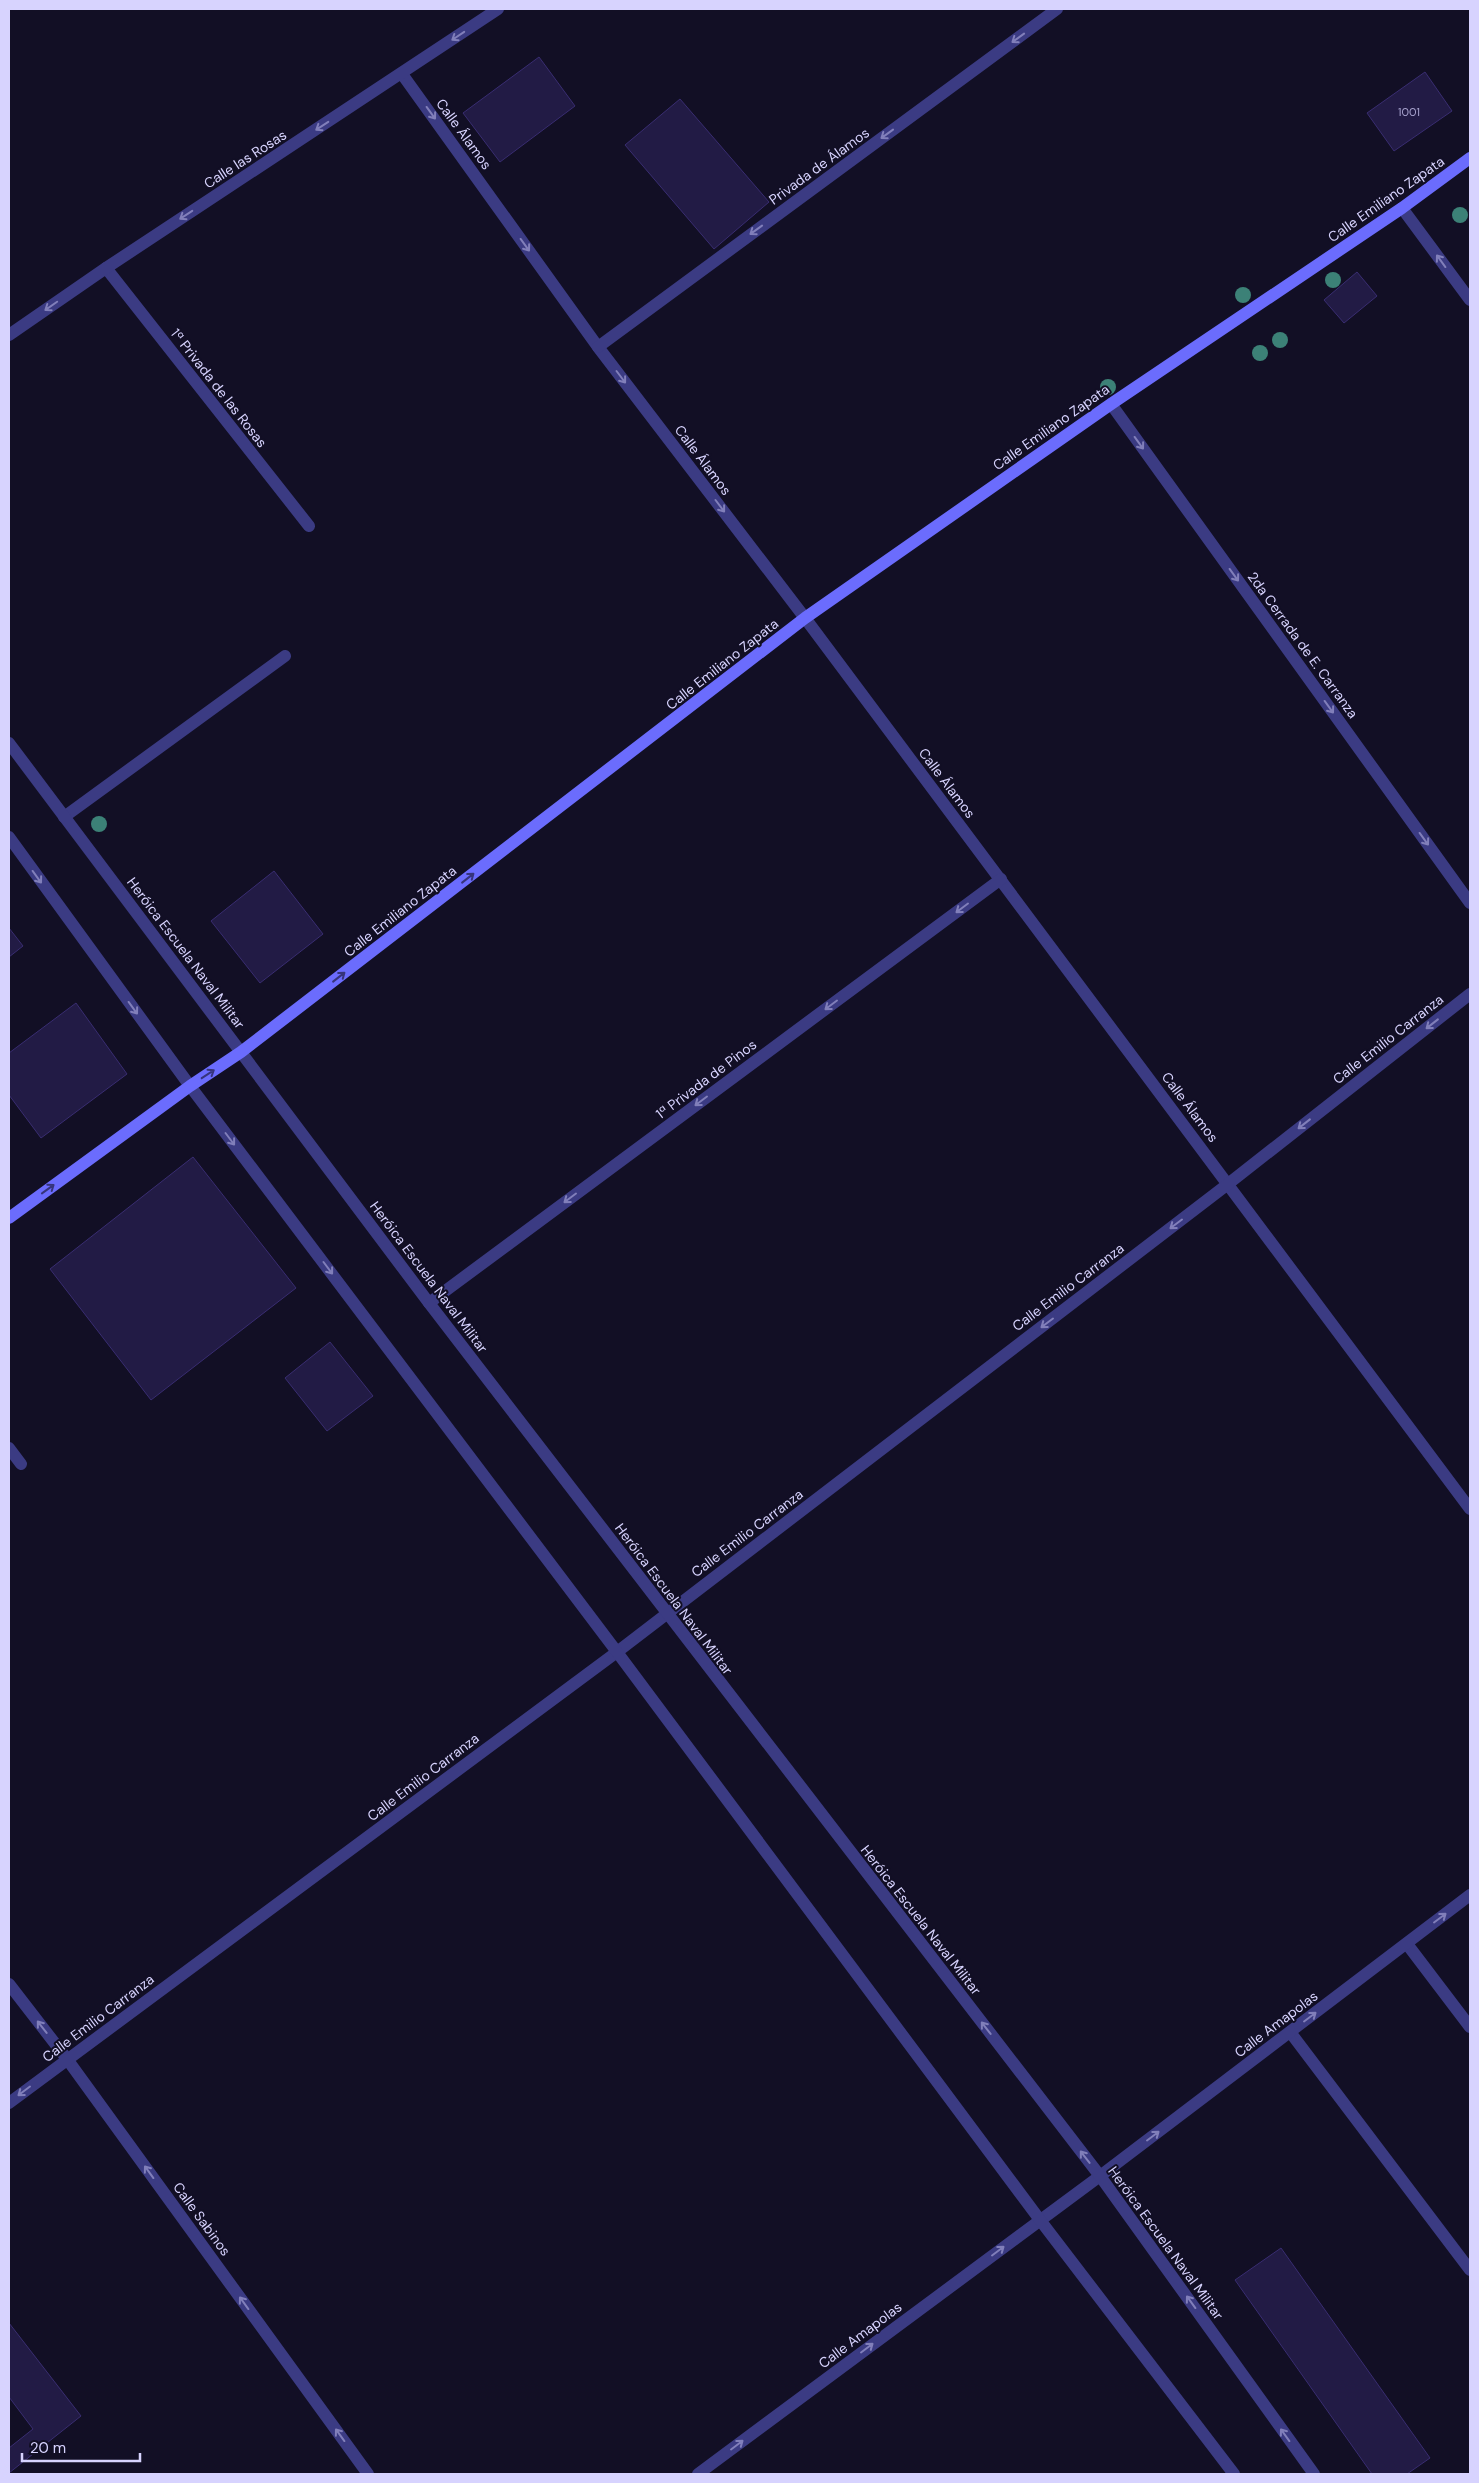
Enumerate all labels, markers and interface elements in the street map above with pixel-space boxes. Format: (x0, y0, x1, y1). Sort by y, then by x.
one-way arrow (451, 31, 465, 41)
one-way arrow (1012, 32, 1025, 43)
street label: Calle Álamos (432, 95, 496, 173)
house number: 1001 (1398, 105, 1420, 119)
one-way arrow (425, 106, 436, 119)
one-way arrow (316, 121, 330, 131)
street label: Privada de Álamos (765, 124, 873, 208)
street label: Calle las Rosas (200, 126, 290, 192)
one-way arrow (880, 129, 894, 139)
street label: Calle Emiliano Zapata (1324, 152, 1448, 246)
one-way arrow (180, 210, 194, 220)
one-way arrow (750, 225, 763, 236)
one-way arrow (520, 238, 531, 251)
one-way arrow (1436, 254, 1447, 268)
one-way arrow (45, 301, 59, 311)
street label: 1ª Privada de las Rosas (167, 325, 271, 451)
one-way arrow (616, 370, 626, 384)
street label: Calle Emiliano Zapata (989, 380, 1113, 474)
street label: Calle Álamos (671, 421, 735, 499)
one-way arrow (1134, 436, 1144, 450)
one-way arrow (714, 499, 725, 512)
one-way arrow (1229, 568, 1239, 582)
street label: 2da Cerrada de E. Carranza (1244, 568, 1362, 722)
street label: Calle Emiliano Zapata (662, 614, 782, 714)
one-way arrow (1324, 700, 1334, 714)
street label: Calle Álamos (915, 744, 979, 822)
one-way arrow (1419, 832, 1429, 846)
street label: Calle Emiliano Zapata (340, 861, 460, 961)
one-way arrow (32, 870, 43, 883)
one-way arrow (461, 873, 475, 883)
street label: Heróica Escuela Naval Militar (123, 874, 249, 1032)
one-way arrow (955, 903, 969, 913)
one-way arrow (332, 972, 346, 982)
street label: Calle Emilio Carranza (1329, 990, 1447, 1088)
one-way arrow (824, 1000, 838, 1010)
one-way arrow (128, 1001, 138, 1015)
one-way arrow (1425, 1019, 1439, 1029)
street label: 1ª Privada de Pinos (652, 1035, 760, 1123)
street label: Calle Álamos (1158, 1068, 1222, 1146)
one-way arrow (201, 1069, 215, 1079)
one-way arrow (694, 1096, 708, 1107)
one-way arrow (1298, 1119, 1311, 1130)
one-way arrow (224, 1132, 235, 1145)
one-way arrow (41, 1184, 55, 1194)
one-way arrow (563, 1193, 577, 1203)
street label: Heróica Escuela Naval Militar (366, 1198, 492, 1356)
one-way arrow (1169, 1219, 1183, 1229)
street label: Calle Emilio Carranza (1008, 1239, 1128, 1335)
one-way arrow (322, 1261, 333, 1274)
one-way arrow (1041, 1317, 1054, 1328)
street label: Calle Emilio Carranza (687, 1485, 807, 1581)
street label: Heróica Escuela Naval Militar (611, 1520, 737, 1678)
street label: Calle Emilio Carranza (363, 1729, 483, 1825)
street label: Heróica Escuela Naval Militar (857, 1841, 985, 1999)
one-way arrow (1433, 1913, 1446, 1924)
street label: Calle Emilio Carranza (38, 1970, 158, 2066)
street label: Calle Amapolas (1231, 1987, 1321, 2061)
one-way arrow (1303, 2011, 1316, 2022)
one-way arrow (37, 2021, 48, 2034)
one-way arrow (980, 2022, 991, 2035)
one-way arrow (18, 2086, 31, 2097)
one-way arrow (1146, 2131, 1160, 2141)
one-way arrow (1080, 2150, 1090, 2164)
street label: Heróica Escuela Naval Militar (1104, 2163, 1228, 2323)
one-way arrow (144, 2165, 154, 2179)
street label: Calle Sabinos (169, 2179, 235, 2259)
one-way arrow (991, 2246, 1004, 2257)
one-way arrow (1185, 2296, 1196, 2310)
one-way arrow (239, 2297, 250, 2310)
street label: Calle Amapolas (815, 2298, 905, 2372)
one-way arrow (860, 2343, 874, 2353)
one-way arrow (335, 2428, 345, 2442)
one-way arrow (1280, 2428, 1290, 2442)
scale bar (22, 2430, 140, 2462)
text: 20 m (30, 2438, 66, 2458)
one-way arrow (730, 2440, 744, 2450)

